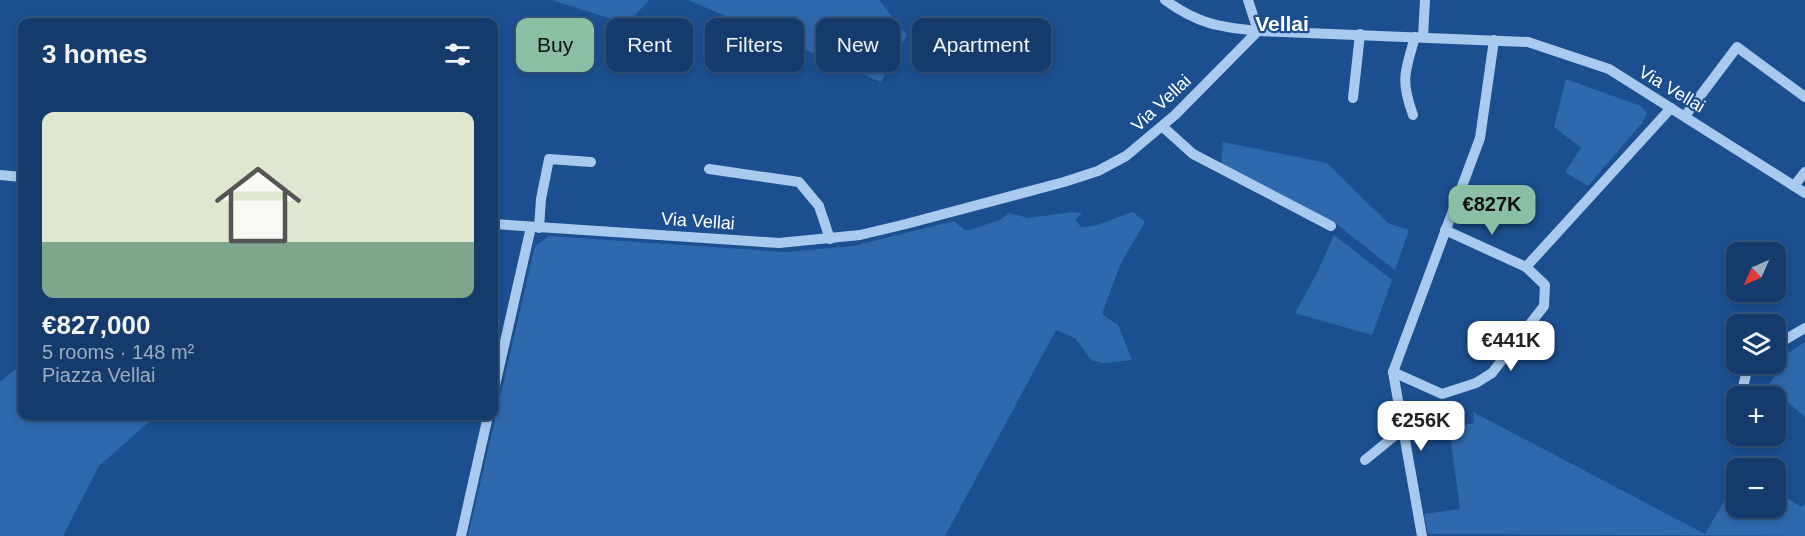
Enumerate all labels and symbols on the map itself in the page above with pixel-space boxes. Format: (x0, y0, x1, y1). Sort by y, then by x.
district label: Vellai (1255, 12, 1309, 35)
street label: Via Vellai (1635, 61, 1709, 117)
street label: Via Vellai (1127, 71, 1195, 135)
pin: €827K (1450, 185, 1534, 236)
street label: Via Vellai (661, 208, 735, 234)
north arrow (1726, 242, 1786, 302)
pin: €441K (1469, 321, 1553, 372)
pin: €256K (1379, 401, 1463, 452)

